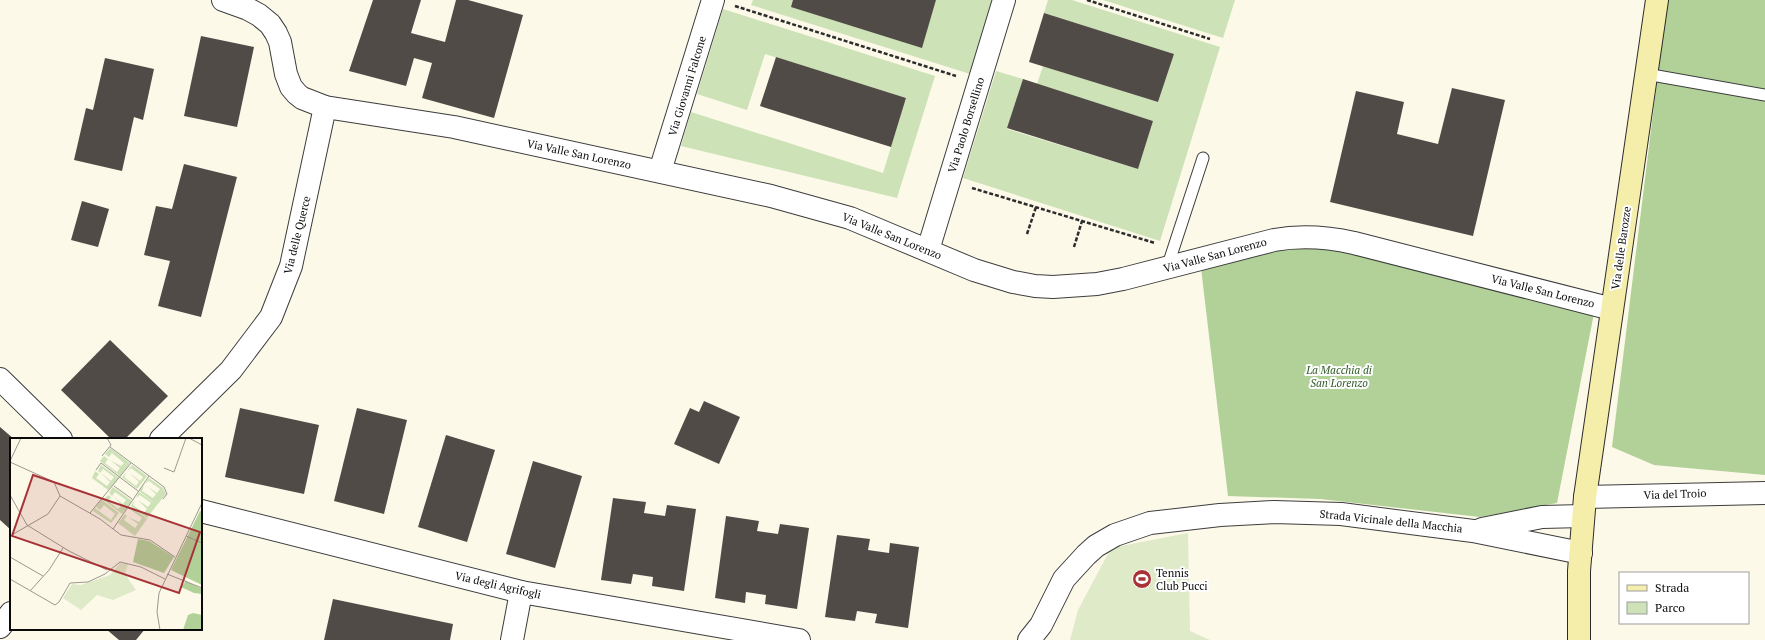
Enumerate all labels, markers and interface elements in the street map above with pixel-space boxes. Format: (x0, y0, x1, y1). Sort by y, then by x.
street label: Via Giovanni Falcone (665, 34, 709, 138)
street label: Via Paolo Borsellino (945, 76, 987, 174)
street label: Via Valle San Lorenzo (526, 136, 632, 172)
street label: Via delle Querce (281, 194, 314, 276)
street label: Via delle Barozze (1608, 205, 1634, 291)
street label: Via Valle San Lorenzo (840, 210, 944, 262)
street label: Via Valle San Lorenzo (1162, 235, 1268, 275)
street label: Via Valle San Lorenzo (1490, 271, 1596, 311)
park label: La Macchia di San Lorenzo (1305, 363, 1372, 390)
inset map (10, 438, 202, 630)
street label: Via del Troio (1643, 486, 1707, 502)
street label: Strada Vicinale della Macchia (1319, 507, 1464, 536)
place label: Tennis Club Pucci (1156, 566, 1208, 593)
street label: Via degli Agrifogli (454, 568, 542, 602)
sports icon: Tennis Club Pucci (1131, 568, 1153, 590)
legend (1619, 572, 1749, 624)
text: Strada (1655, 580, 1689, 595)
text: Parco (1655, 600, 1685, 615)

